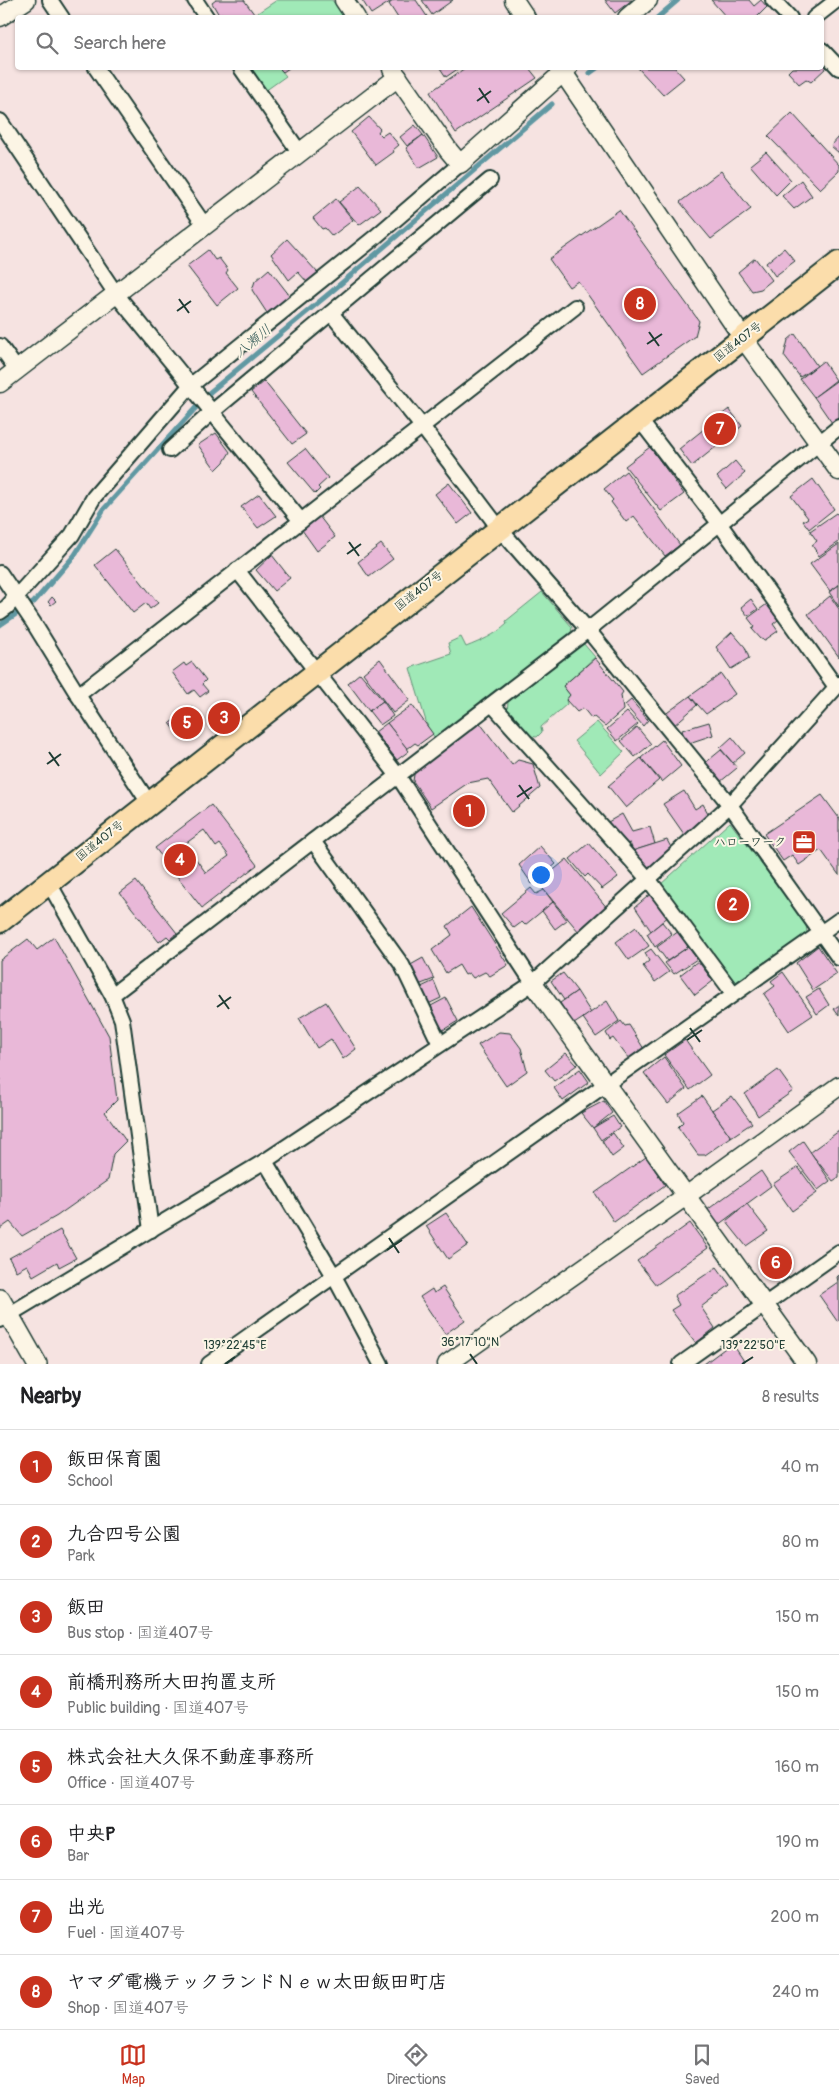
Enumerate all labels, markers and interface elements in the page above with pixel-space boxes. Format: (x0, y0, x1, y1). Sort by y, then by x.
search box (15, 15, 824, 70)
icon: search (33, 29, 61, 57)
text: Search here (73, 31, 166, 55)
pin: 8 (624, 285, 656, 323)
street label: 国道407号 (711, 318, 765, 366)
water label: 八瀬川 (231, 321, 275, 361)
pin: 7 (704, 410, 736, 448)
street label: 国道407号 (392, 567, 446, 615)
pin: 3 (208, 699, 240, 737)
pin: 5 (171, 704, 203, 742)
pin: 1 (453, 792, 485, 830)
street label: 国道407号 (73, 817, 127, 865)
office icon: ハローワーク (791, 829, 817, 855)
place label: ハローワーク (714, 835, 786, 850)
pin: 4 (164, 841, 196, 879)
your location (528, 862, 554, 888)
pin: 2 (717, 886, 749, 924)
pin: 6 (760, 1244, 792, 1282)
text: 36°17'10"N (441, 1335, 499, 1350)
text: 139°22'45"E (203, 1338, 267, 1353)
text: 139°22'50"E (721, 1338, 785, 1353)
text: Nearby (20, 1383, 81, 1410)
text: 8 results (762, 1387, 819, 1407)
text: 飯田保育園 (67, 1447, 162, 1471)
text: 1 (33, 1457, 39, 1477)
text: 40 m (781, 1457, 819, 1477)
text: School (67, 1471, 113, 1491)
text: 九合四号公園 (67, 1522, 181, 1546)
text: 2 (32, 1532, 40, 1552)
text: 80 m (782, 1532, 819, 1552)
text: Park (67, 1546, 95, 1566)
text: 飯田 (67, 1595, 105, 1619)
text: 3 (32, 1607, 40, 1627)
text: 150 m (775, 1607, 819, 1627)
text: Bus stop · 国道407号 (67, 1623, 213, 1643)
text: 前橋刑務所大田拘置支所 (67, 1670, 276, 1694)
text: 4 (31, 1682, 41, 1702)
text: 150 m (775, 1682, 819, 1702)
text: Public building · 国道407号 (67, 1698, 249, 1718)
text: 株式会社大久保不動産事務所 (67, 1745, 314, 1769)
text: 5 (32, 1757, 40, 1777)
text: 160 m (775, 1757, 819, 1777)
text: Office · 国道407号 (67, 1773, 195, 1793)
text: 中央P (67, 1822, 116, 1846)
text: 6 (31, 1832, 41, 1852)
text: 190 m (776, 1832, 819, 1852)
text: Bar (67, 1846, 89, 1866)
text: 出光 (67, 1895, 105, 1919)
text: 7 (32, 1907, 40, 1927)
text: 200 m (771, 1907, 819, 1927)
text: Fuel · 国道407号 (67, 1923, 185, 1943)
text: ヤマダ電機テックランドＮｅｗ太田飯田町店 (67, 1970, 447, 1994)
text: 8 (32, 1982, 40, 2002)
text: 240 m (772, 1982, 819, 2002)
text: Shop · 国道407号 (67, 1998, 189, 2018)
tab: Map (119, 2041, 147, 2088)
tab: Directions (386, 2041, 446, 2088)
tab: Saved (685, 2041, 720, 2088)

